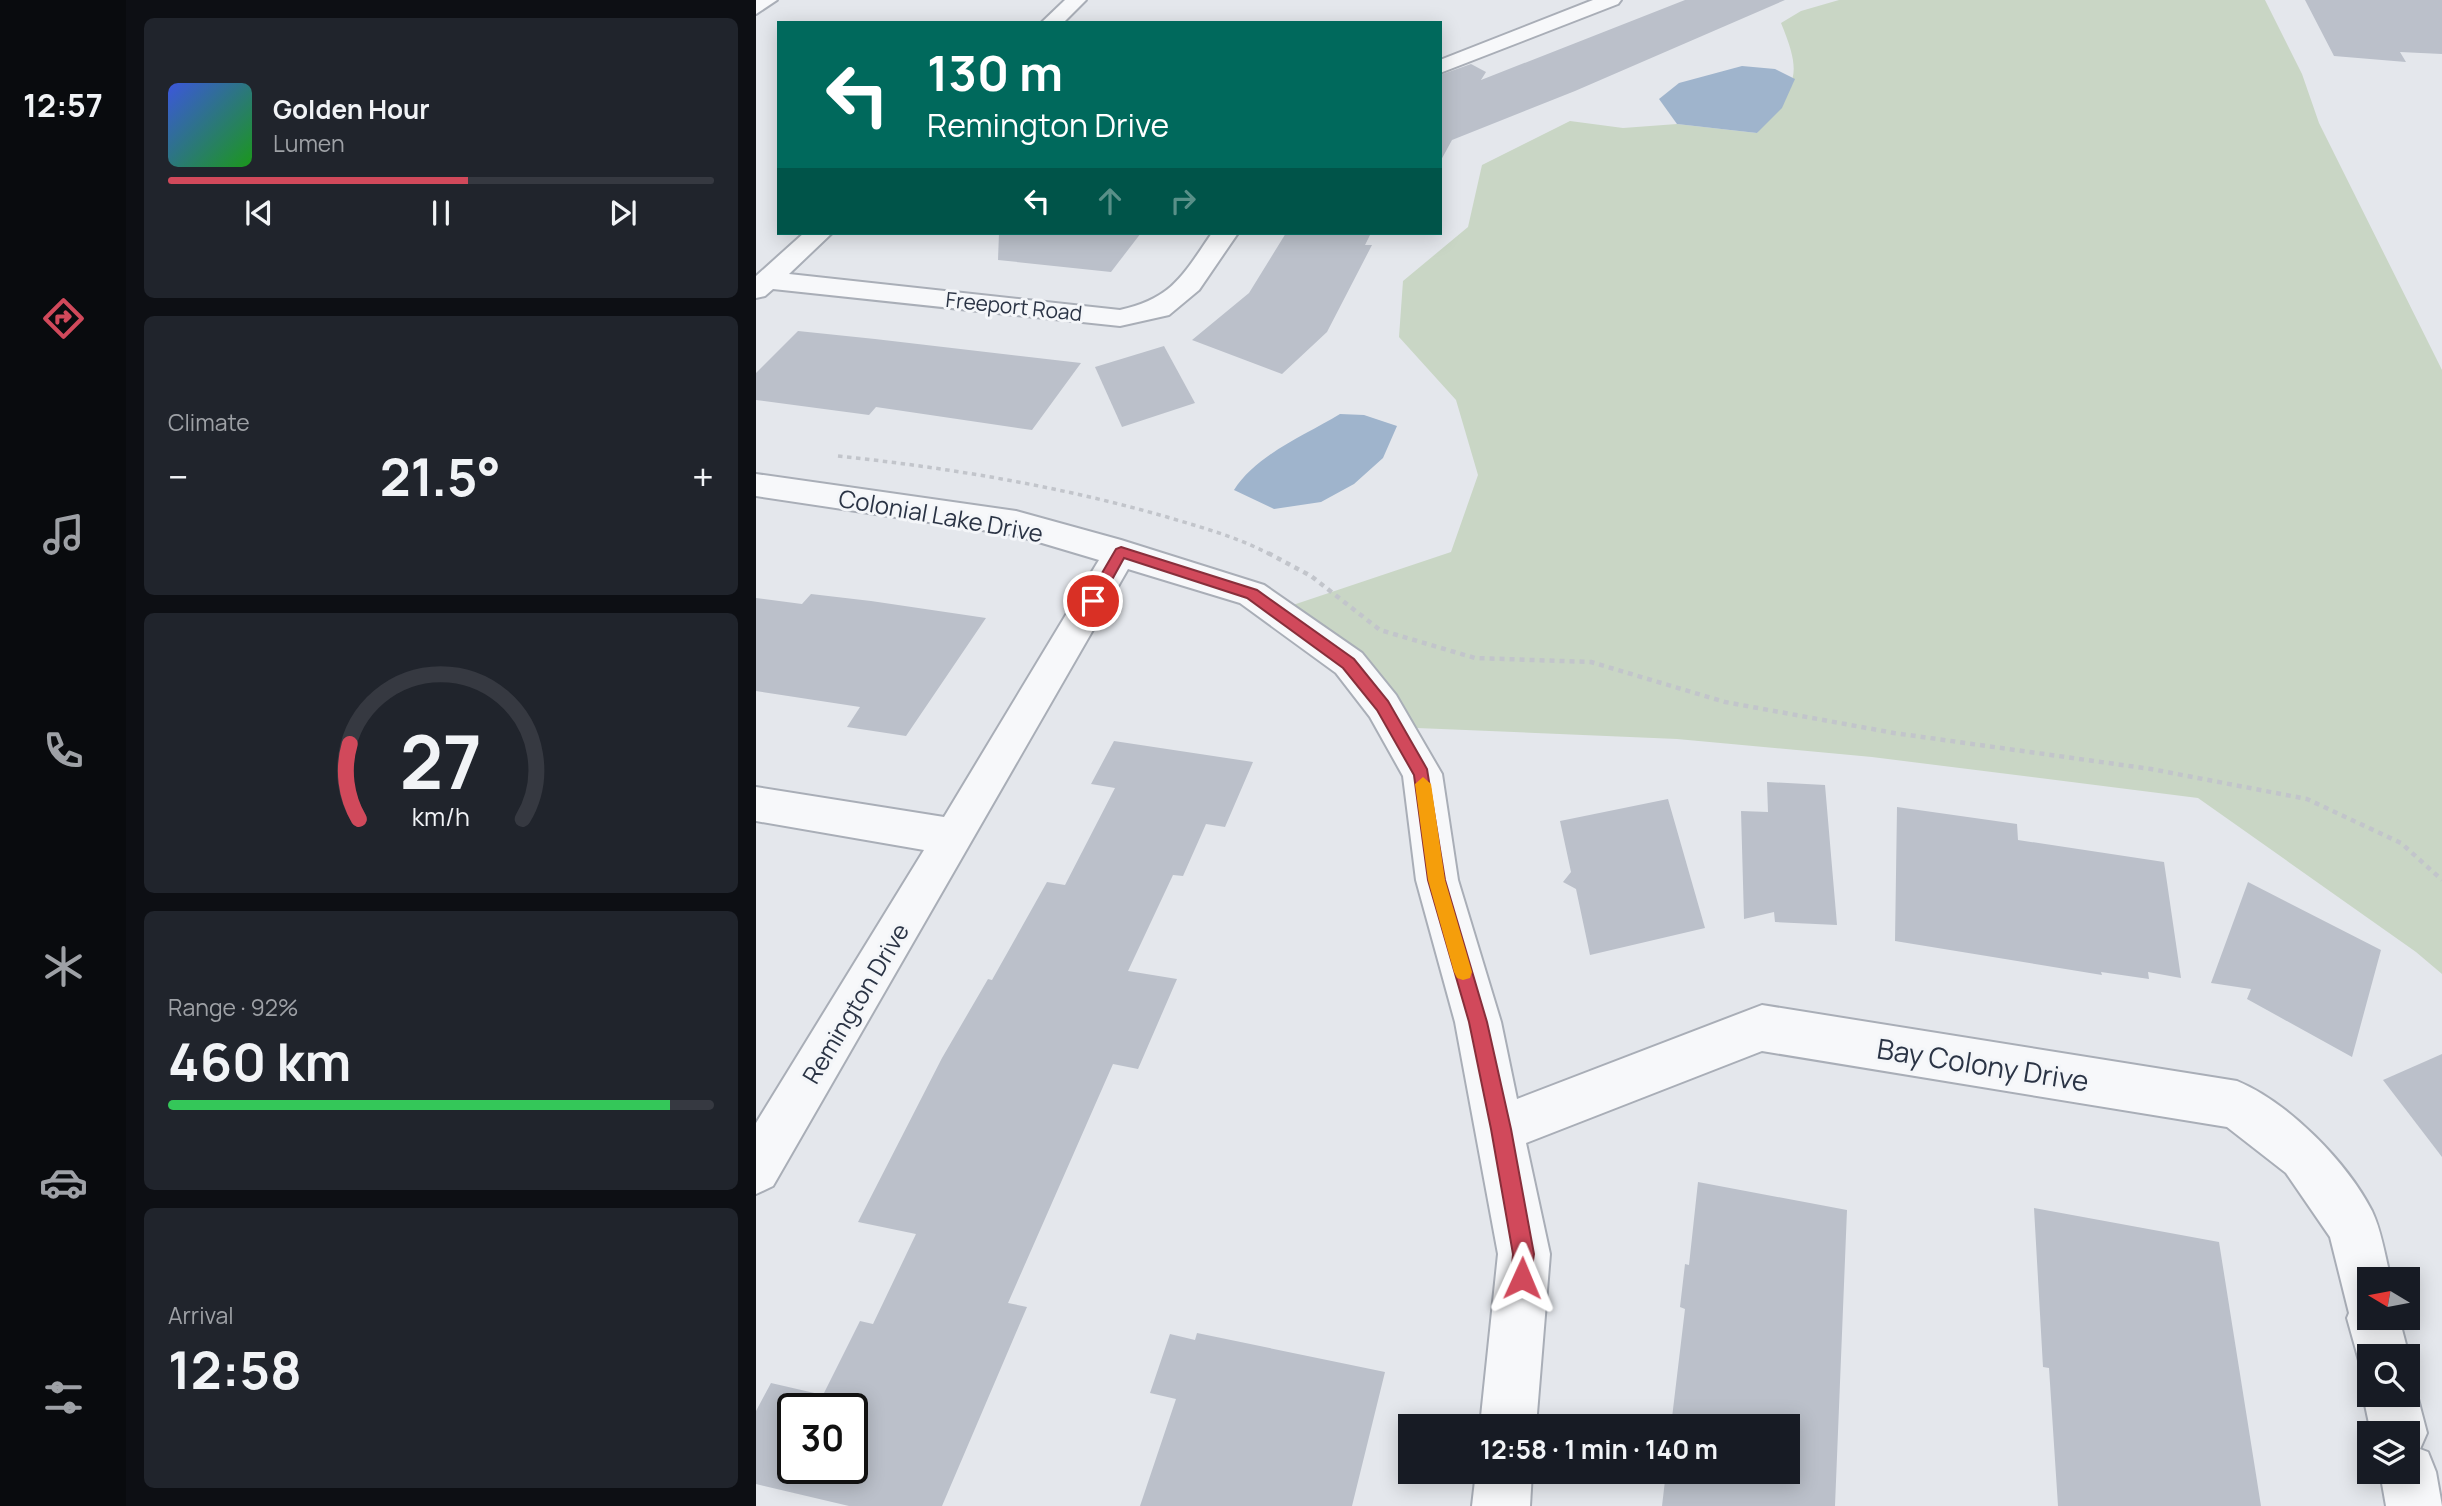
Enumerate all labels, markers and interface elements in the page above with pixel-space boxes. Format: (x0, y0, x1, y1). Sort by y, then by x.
text: 130 m (927, 39, 1063, 106)
icon: left (812, 49, 903, 140)
text: 12:57 (23, 83, 103, 127)
text: Golden Hour (273, 91, 430, 127)
text: Remington Drive (927, 103, 1169, 147)
text: Lumen (273, 127, 345, 159)
icon: left (1018, 182, 1056, 220)
icon: ahead (1091, 182, 1129, 220)
icon: right (1164, 182, 1202, 220)
icon: previous (240, 194, 278, 232)
icon: pause (422, 194, 460, 232)
icon: next (604, 194, 642, 232)
street label: Freeport Road (944, 285, 1084, 327)
icon: directions (39, 294, 88, 343)
text: Climate (168, 406, 250, 438)
text: 21.5° (380, 441, 501, 512)
text: − (168, 450, 189, 502)
text: + (692, 450, 714, 502)
street label: Colonial Lake Drive (836, 481, 1046, 549)
icon: music (39, 510, 88, 559)
pin (1063, 571, 1123, 631)
icon: arrive (1074, 582, 1112, 620)
text: 27 (400, 711, 482, 811)
icon: phone (39, 726, 88, 775)
text: km/h (412, 799, 470, 834)
street label: Remington Drive (794, 917, 916, 1089)
icon: climate (39, 942, 88, 991)
text: Range · 92% (168, 991, 299, 1023)
text: 460 km (168, 1026, 351, 1097)
street label: Bay Colony Drive (1874, 1029, 2092, 1099)
icon: car (39, 1158, 88, 1207)
position arrow (1485, 1241, 1559, 1315)
north arrow (2357, 1267, 2420, 1330)
map controls (2357, 1267, 2420, 1484)
text: Arrival (168, 1299, 234, 1331)
text: 12:58 (168, 1334, 302, 1405)
button: search (2357, 1344, 2420, 1407)
icon: filters (39, 1373, 88, 1422)
speed limit sign: 30 (777, 1393, 868, 1484)
button: layers (2357, 1421, 2420, 1484)
text: 12:58 · 1 min · 140 m (1480, 1431, 1718, 1467)

